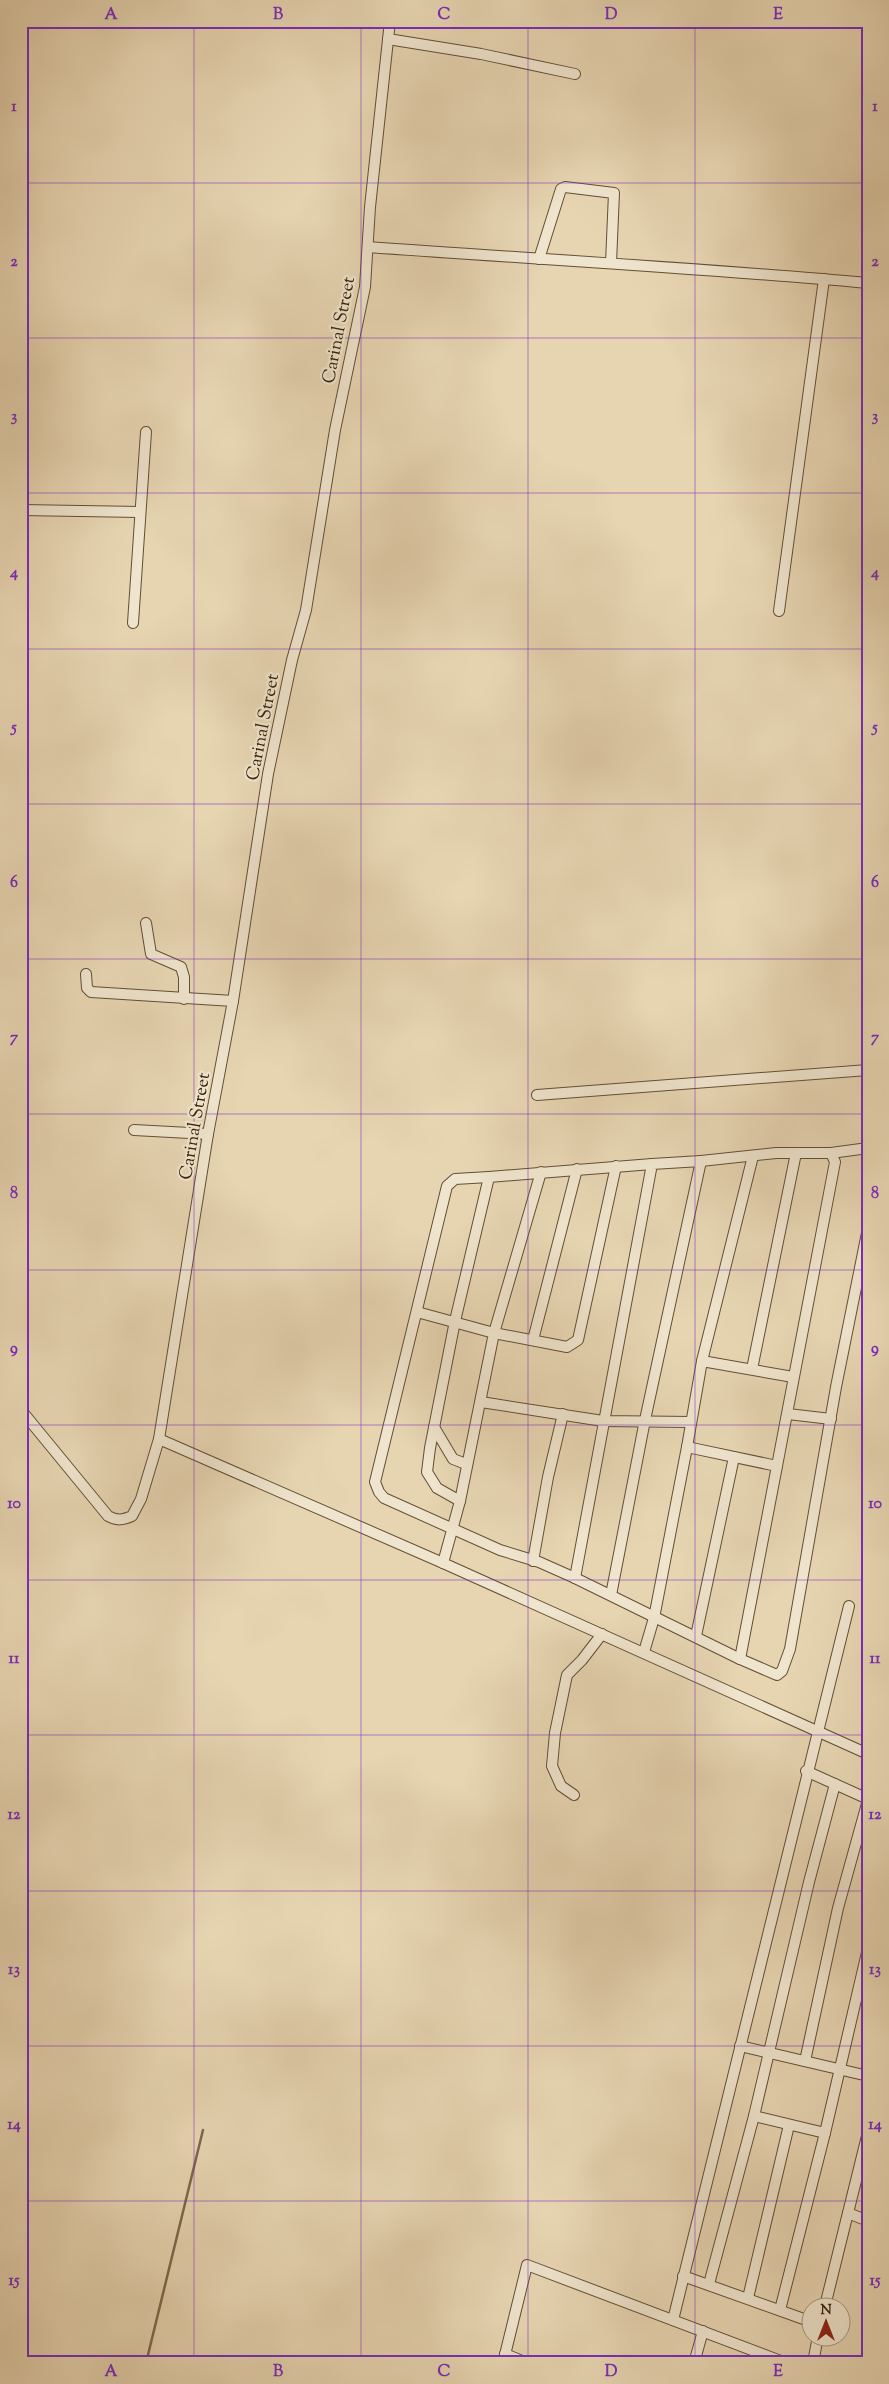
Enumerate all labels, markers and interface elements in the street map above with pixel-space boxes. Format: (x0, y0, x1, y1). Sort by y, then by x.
text: A (105, 4, 118, 27)
text: B (273, 4, 283, 27)
text: C (438, 4, 451, 27)
text: D (605, 4, 618, 27)
text: E (773, 4, 783, 27)
text: 1 (11, 96, 17, 119)
text: 1 (872, 96, 878, 119)
text: 2 (10, 251, 18, 274)
text: 2 (871, 251, 879, 274)
street label: Carinal Street (317, 275, 363, 386)
text: 3 (11, 406, 18, 429)
text: 3 (872, 406, 879, 429)
text: 4 (9, 562, 18, 585)
text: 4 (870, 562, 879, 585)
street label: Carinal Street (241, 672, 287, 783)
text: 5 (9, 717, 17, 740)
text: 5 (870, 717, 878, 740)
text: 6 (10, 872, 18, 895)
text: 6 (871, 872, 879, 895)
text: 7 (10, 1027, 19, 1050)
text: 7 (871, 1027, 880, 1050)
street label: Carinal Street (174, 1071, 218, 1182)
text: 8 (10, 1183, 18, 1206)
text: 8 (871, 1183, 879, 1206)
text: 9 (10, 1338, 18, 1361)
text: 9 (871, 1338, 879, 1361)
text: 10 (7, 1493, 21, 1516)
text: 10 (868, 1493, 882, 1516)
text: 11 (9, 1648, 20, 1671)
text: 11 (870, 1648, 881, 1671)
text: 12 (8, 1804, 21, 1827)
text: 12 (869, 1804, 882, 1827)
text: 13 (8, 1959, 20, 1982)
text: 13 (869, 1959, 881, 1982)
text: 14 (7, 2114, 21, 2137)
text: 14 (868, 2114, 882, 2137)
text: 15 (9, 2270, 20, 2293)
text: 15 (870, 2270, 881, 2293)
north arrow (802, 2296, 852, 2346)
text: N (820, 2301, 832, 2321)
text: A (105, 2361, 118, 2384)
text: B (273, 2361, 283, 2384)
text: C (438, 2361, 451, 2384)
text: D (605, 2361, 618, 2384)
text: E (773, 2361, 783, 2384)

